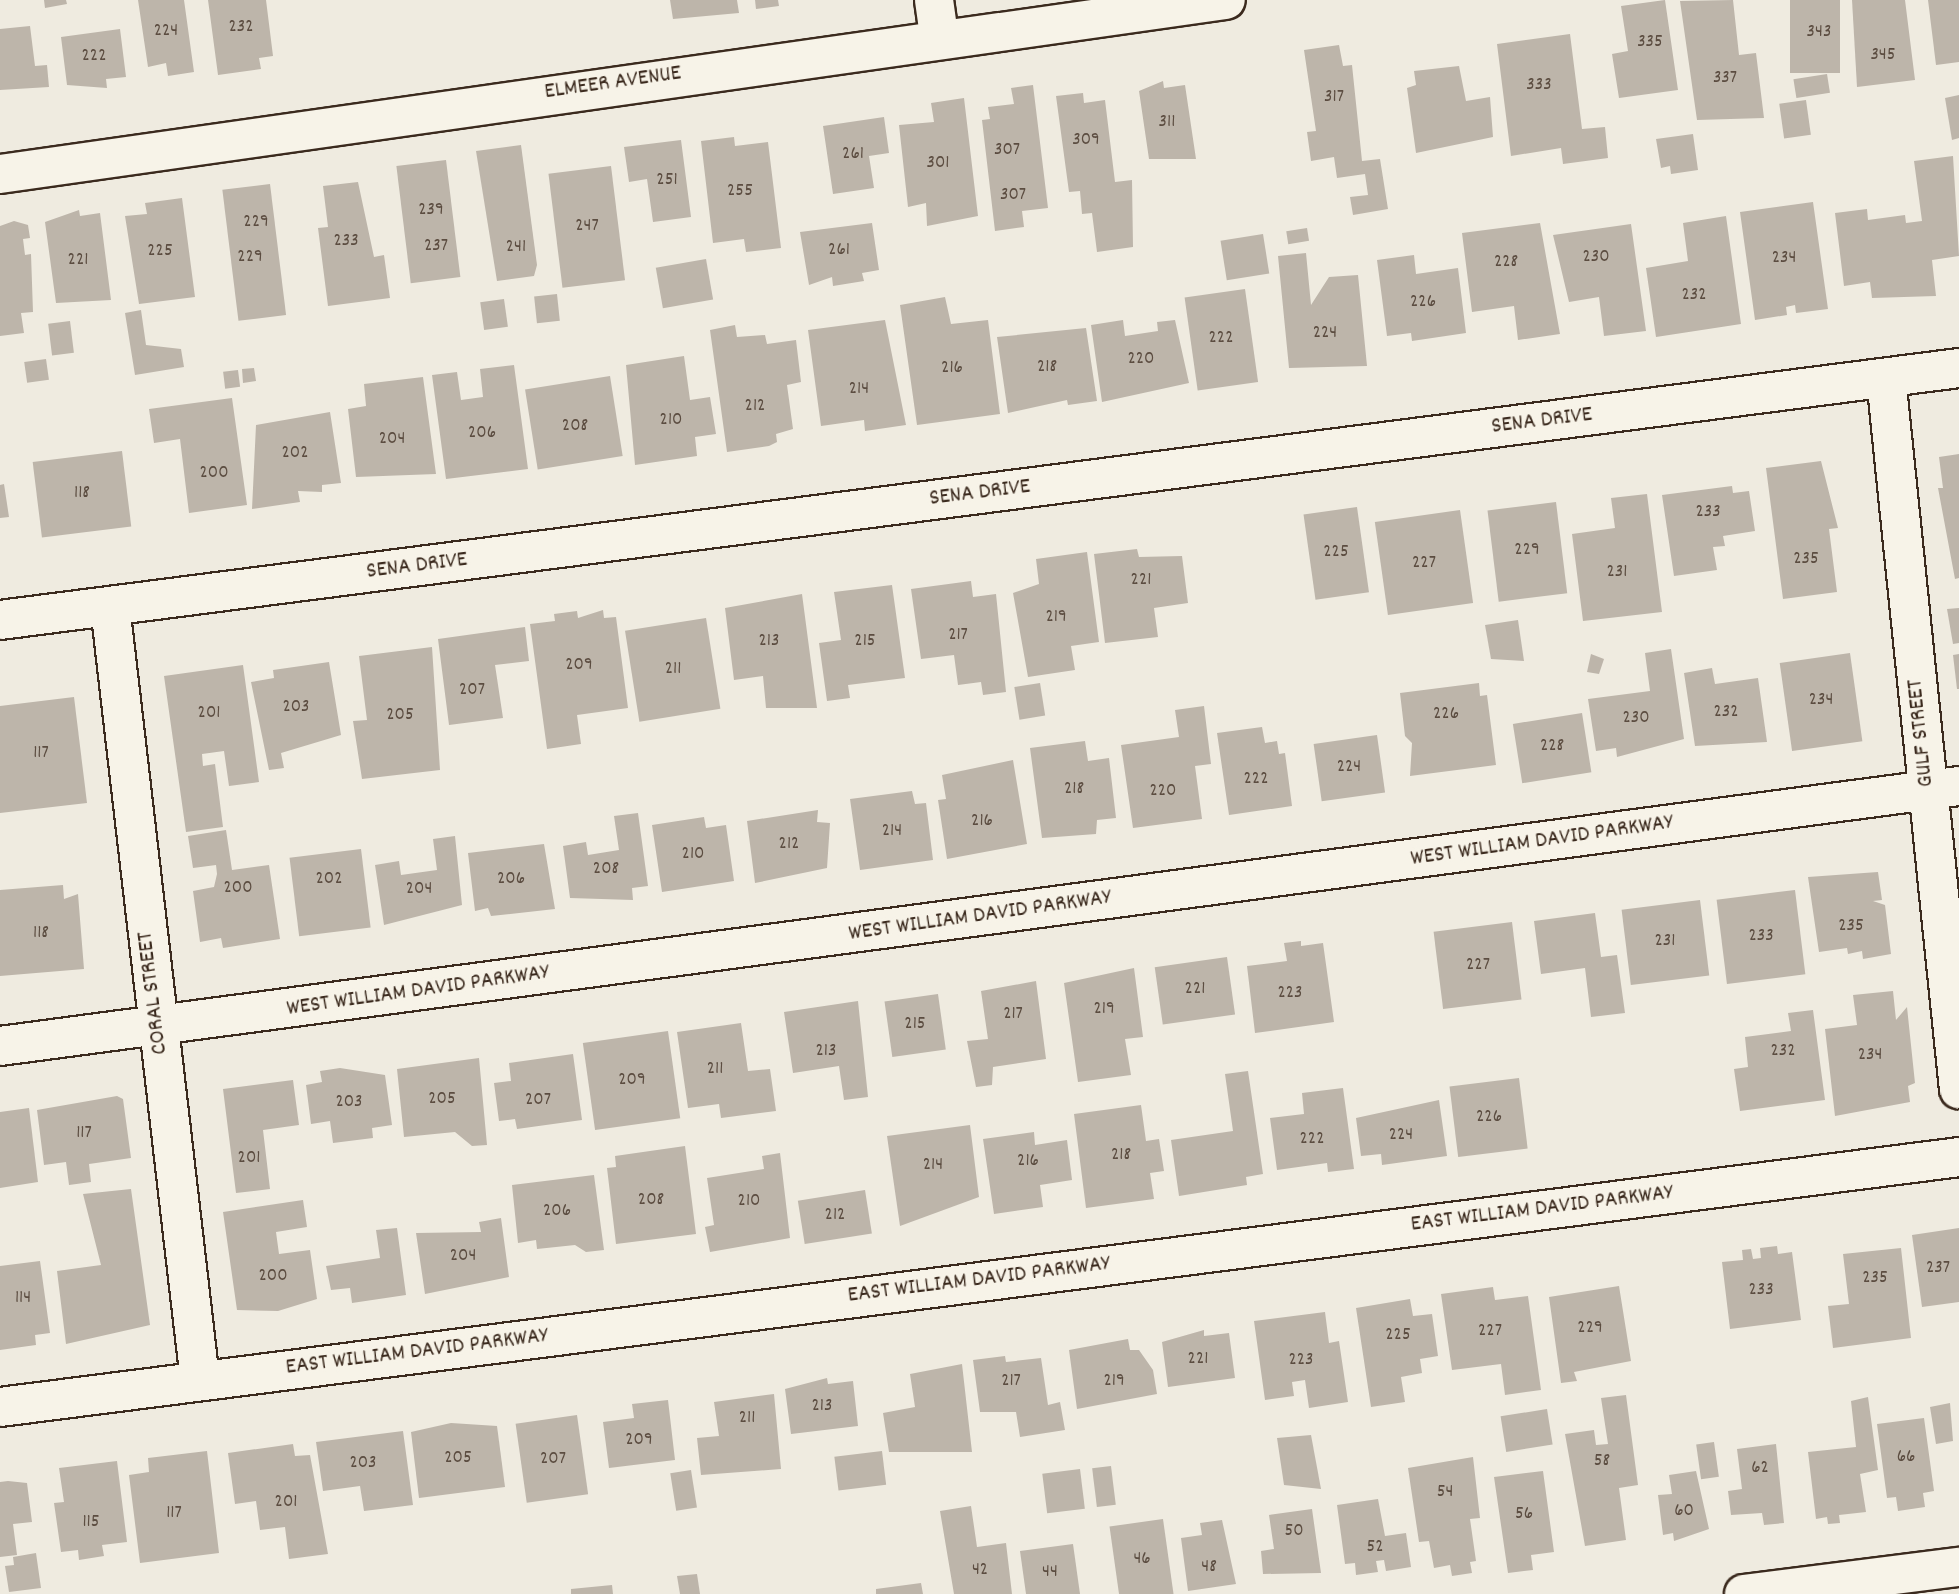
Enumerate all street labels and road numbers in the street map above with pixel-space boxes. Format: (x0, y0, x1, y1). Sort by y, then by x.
street label: ELMEER AVENUE (543, 61, 683, 107)
street label: SENA DRIVE (1490, 402, 1594, 442)
street label: SENA DRIVE (928, 474, 1032, 514)
street label: SENA DRIVE (365, 547, 469, 587)
street label: GULF STREET (1903, 678, 1941, 788)
street label: WEST WILLIAM DAVID PARKWAY (1409, 810, 1675, 874)
street label: WEST WILLIAM DAVID PARKWAY (847, 885, 1113, 949)
street label: CORAL STREET (133, 930, 175, 1056)
street label: WEST WILLIAM DAVID PARKWAY (285, 960, 551, 1024)
street label: EAST WILLIAM DAVID PARKWAY (1409, 1180, 1675, 1240)
street label: EAST WILLIAM DAVID PARKWAY (846, 1251, 1112, 1311)
street label: EAST WILLIAM DAVID PARKWAY (284, 1323, 550, 1383)

